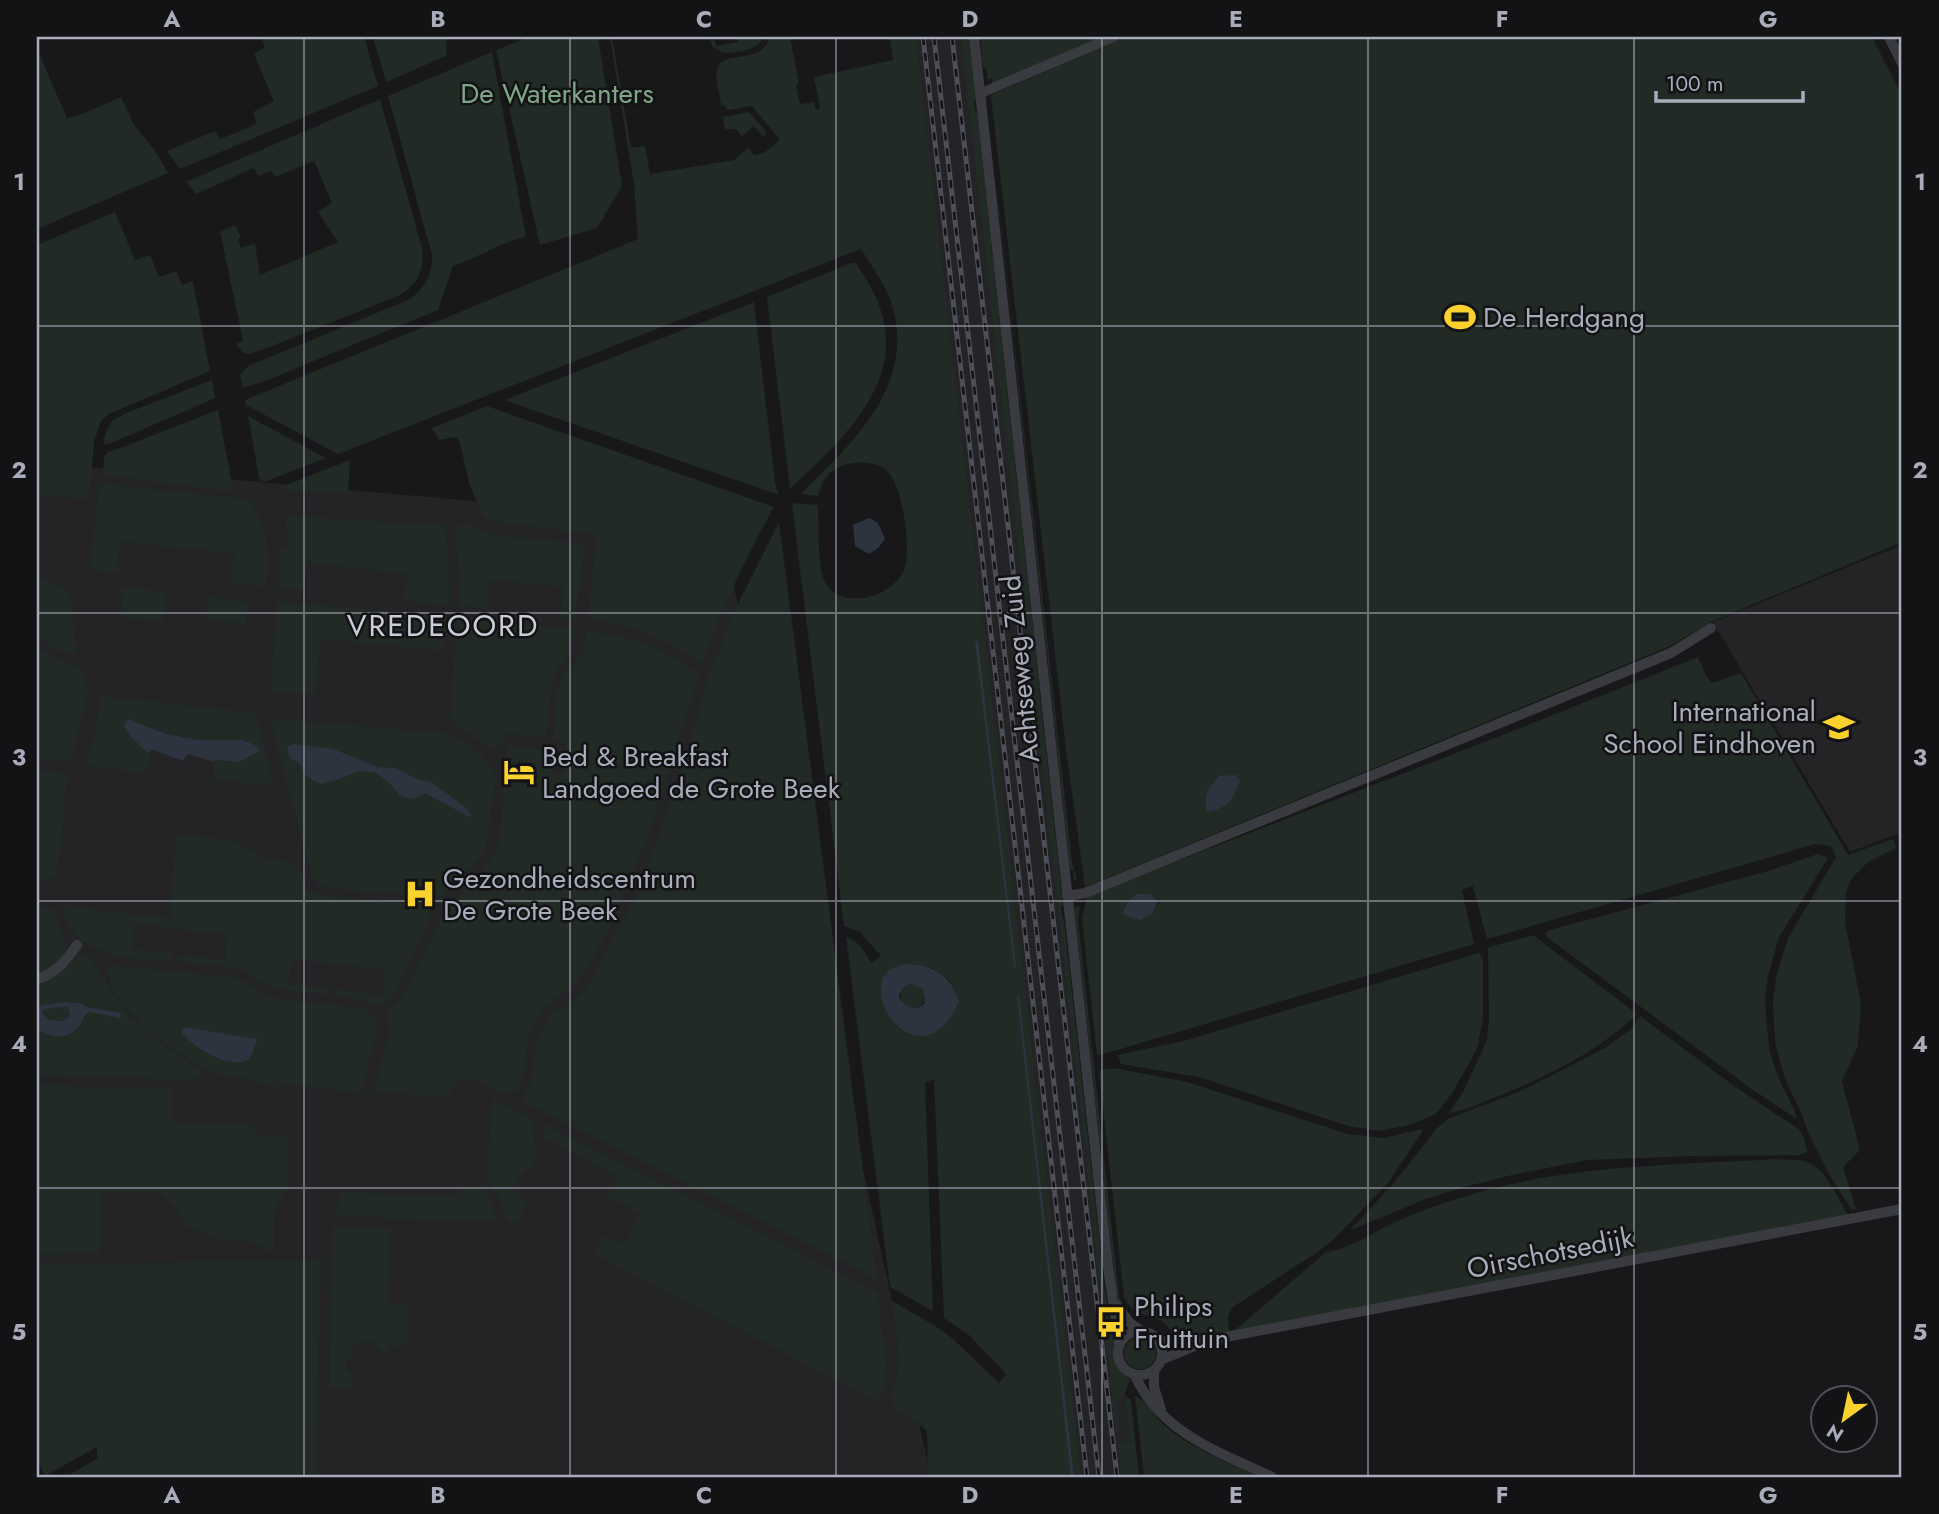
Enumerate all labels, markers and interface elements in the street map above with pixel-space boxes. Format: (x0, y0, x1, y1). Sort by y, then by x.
text: A (163, 2, 181, 36)
text: B (430, 2, 446, 36)
text: C (696, 2, 712, 36)
text: D (962, 2, 979, 36)
text: E (1229, 2, 1243, 36)
text: F (1496, 2, 1508, 36)
text: G (1759, 2, 1777, 36)
scale bar (1656, 60, 1802, 104)
text: 100 m (1666, 69, 1723, 99)
park label: De Waterkanters (460, 73, 654, 114)
text: 1 (13, 165, 25, 199)
text: 1 (1914, 165, 1926, 199)
place label: De Herdgang (1483, 297, 1645, 338)
sports icon: De Herdgang (1443, 300, 1477, 334)
text: 2 (11, 453, 27, 487)
text: 2 (1912, 453, 1928, 487)
street label: Achtseweg Zuid (990, 573, 1050, 765)
district label: VREDEOORD (347, 604, 539, 647)
place label: International School Eindhoven (1603, 691, 1816, 764)
school or university icon: International School Eindhoven (1822, 710, 1856, 744)
place label: Bed & Breakfast Landgoed de Grote Beek (542, 736, 841, 809)
text: 3 (12, 740, 26, 774)
text: 3 (1913, 740, 1927, 774)
hotel icon: Bed & Breakfast Landgoed de Grote Beek (502, 755, 536, 789)
place label: Gezondheidscentrum De Grote Beek (443, 858, 696, 931)
hospital icon: Gezondheidscentrum De Grote Beek (403, 877, 437, 911)
text: 4 (11, 1027, 27, 1061)
text: 4 (1912, 1027, 1928, 1061)
street label: Oirschotsedijk (1463, 1217, 1637, 1289)
place label: Philips Fruittuin (1134, 1286, 1229, 1359)
bus stop icon: Philips Fruittuin (1094, 1305, 1128, 1339)
text: 5 (12, 1315, 26, 1349)
text: 5 (1913, 1315, 1927, 1349)
north arrow (1810, 1384, 1880, 1454)
text: N (1821, 1417, 1849, 1448)
text: A (163, 1478, 181, 1512)
text: B (430, 1478, 446, 1512)
text: C (696, 1478, 712, 1512)
text: D (962, 1478, 979, 1512)
text: E (1229, 1478, 1243, 1512)
text: F (1496, 1478, 1508, 1512)
text: G (1759, 1478, 1777, 1512)

